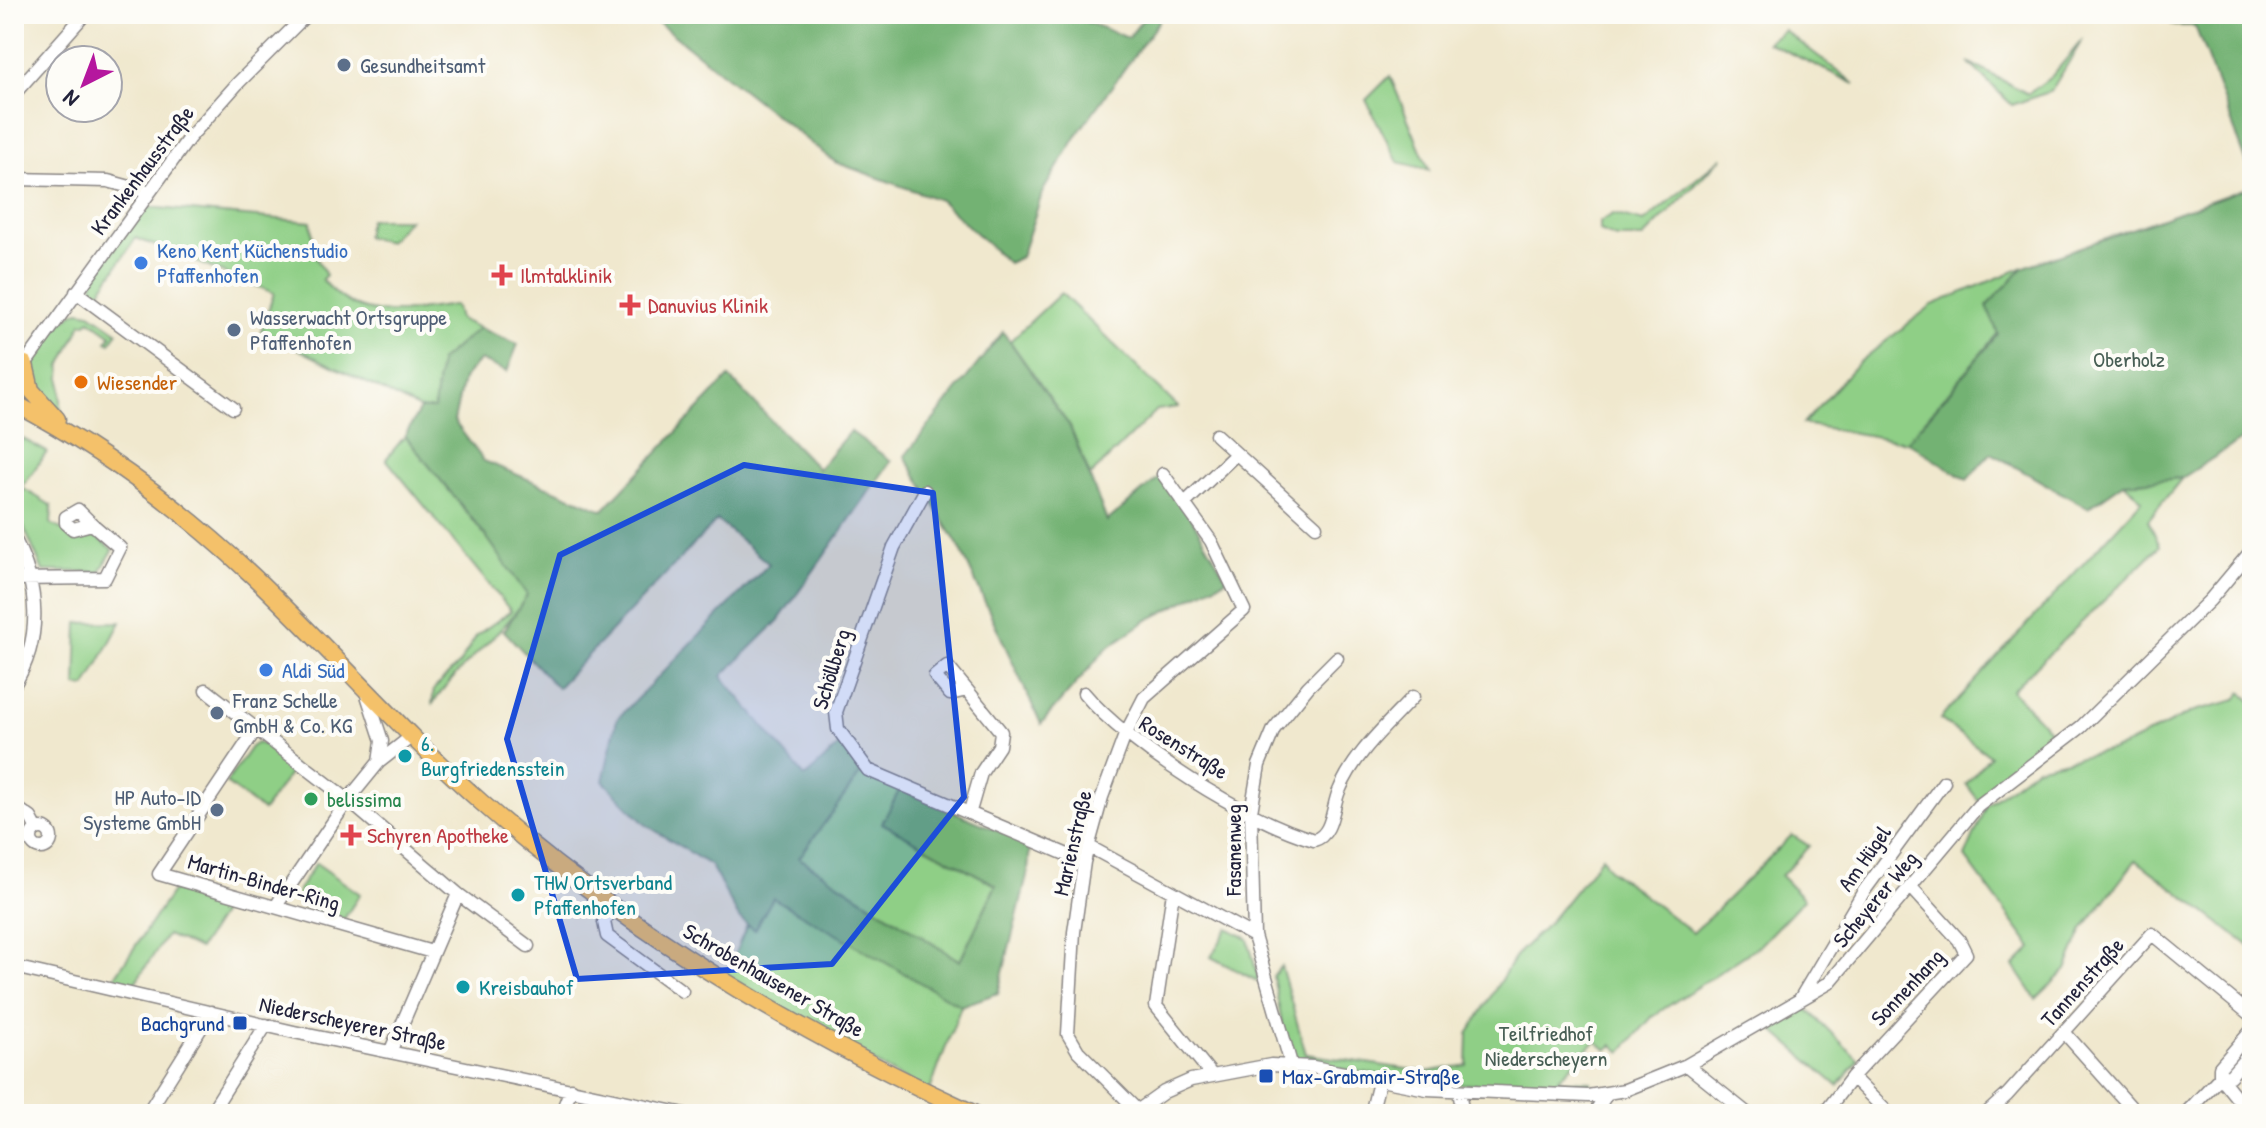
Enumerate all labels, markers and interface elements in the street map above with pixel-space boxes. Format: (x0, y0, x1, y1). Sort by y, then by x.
north arrow (44, 44, 124, 124)
place label: Gesundheitsamt (360, 50, 486, 80)
marker: Gesundheitsamt (335, 56, 353, 74)
text: N (56, 84, 85, 114)
street label: Krankenhausstraße (83, 99, 201, 241)
place label: Keno Kent Küchenstudio Pfaffenhofen (157, 235, 348, 290)
marker: Keno Kent Küchenstudio Pfaffenhofen (132, 254, 150, 272)
place label: Ilmtalklinik (520, 260, 612, 290)
marker: Ilmtalklinik (491, 264, 513, 286)
place label: Danuvius Klinik (648, 290, 768, 320)
marker: Danuvius Klinik (619, 294, 641, 316)
place label: Wasserwacht Ortsgruppe Pfaffenhofen (250, 302, 447, 357)
marker: Wasserwacht Ortsgruppe Pfaffenhofen (225, 321, 243, 339)
park label: Oberholz (2093, 344, 2165, 374)
place label: Wiesender (97, 367, 178, 397)
marker: Wiesender (72, 373, 90, 391)
street label: Schöllberg (805, 625, 857, 713)
place label: Aldi Süd (282, 655, 345, 685)
marker: Aldi Süd (257, 661, 275, 679)
place label: Franz Schelle GmbH & Co. KG (232, 685, 353, 740)
marker: Franz Schelle GmbH & Co. KG (208, 704, 226, 722)
street label: Rosenstraße (1134, 708, 1234, 786)
place label: 6. Burgfriedensstein (421, 728, 565, 783)
marker: 6. Burgfriedensstein (396, 747, 414, 765)
place label: HP Auto-ID Systeme GmbH (83, 782, 202, 837)
place label: belissima (327, 784, 401, 814)
street label: Marienstraße (1045, 787, 1099, 899)
marker: belissima (302, 790, 320, 808)
marker: HP Auto-ID Systeme GmbH (208, 801, 226, 819)
street label: Fasanenweg (1218, 804, 1248, 897)
street label: Am Hügel (1830, 819, 1898, 897)
place label: Schyren Apotheke (367, 820, 509, 850)
marker: Schyren Apotheke (342, 826, 360, 844)
street label: Scheyerer Weg (1826, 844, 1924, 954)
street label: Martin-Binder-Ring (184, 846, 344, 918)
place label: THW Ortsverband Pfaffenhofen (534, 867, 673, 922)
marker: THW Ortsverband Pfaffenhofen (509, 886, 527, 904)
street label: Schrobenhausener Straße (678, 916, 870, 1044)
street label: Tannenstraße (2034, 931, 2130, 1033)
street label: Sonnenhang (1864, 942, 1950, 1032)
place label: Kreisbauhof (479, 972, 574, 1002)
marker: Kreisbauhof (454, 978, 472, 996)
street label: Niederscheyerer Straße (257, 989, 449, 1057)
place label: Bachgrund (141, 1008, 224, 1038)
marker: Bachgrund (231, 1014, 249, 1032)
park label: Teilfriedhof Niederscheyern (1485, 1018, 1607, 1073)
place label: Max-Grabmair-Straße (1282, 1061, 1460, 1091)
marker: Max-Grabmair-Straße (1257, 1067, 1275, 1085)

